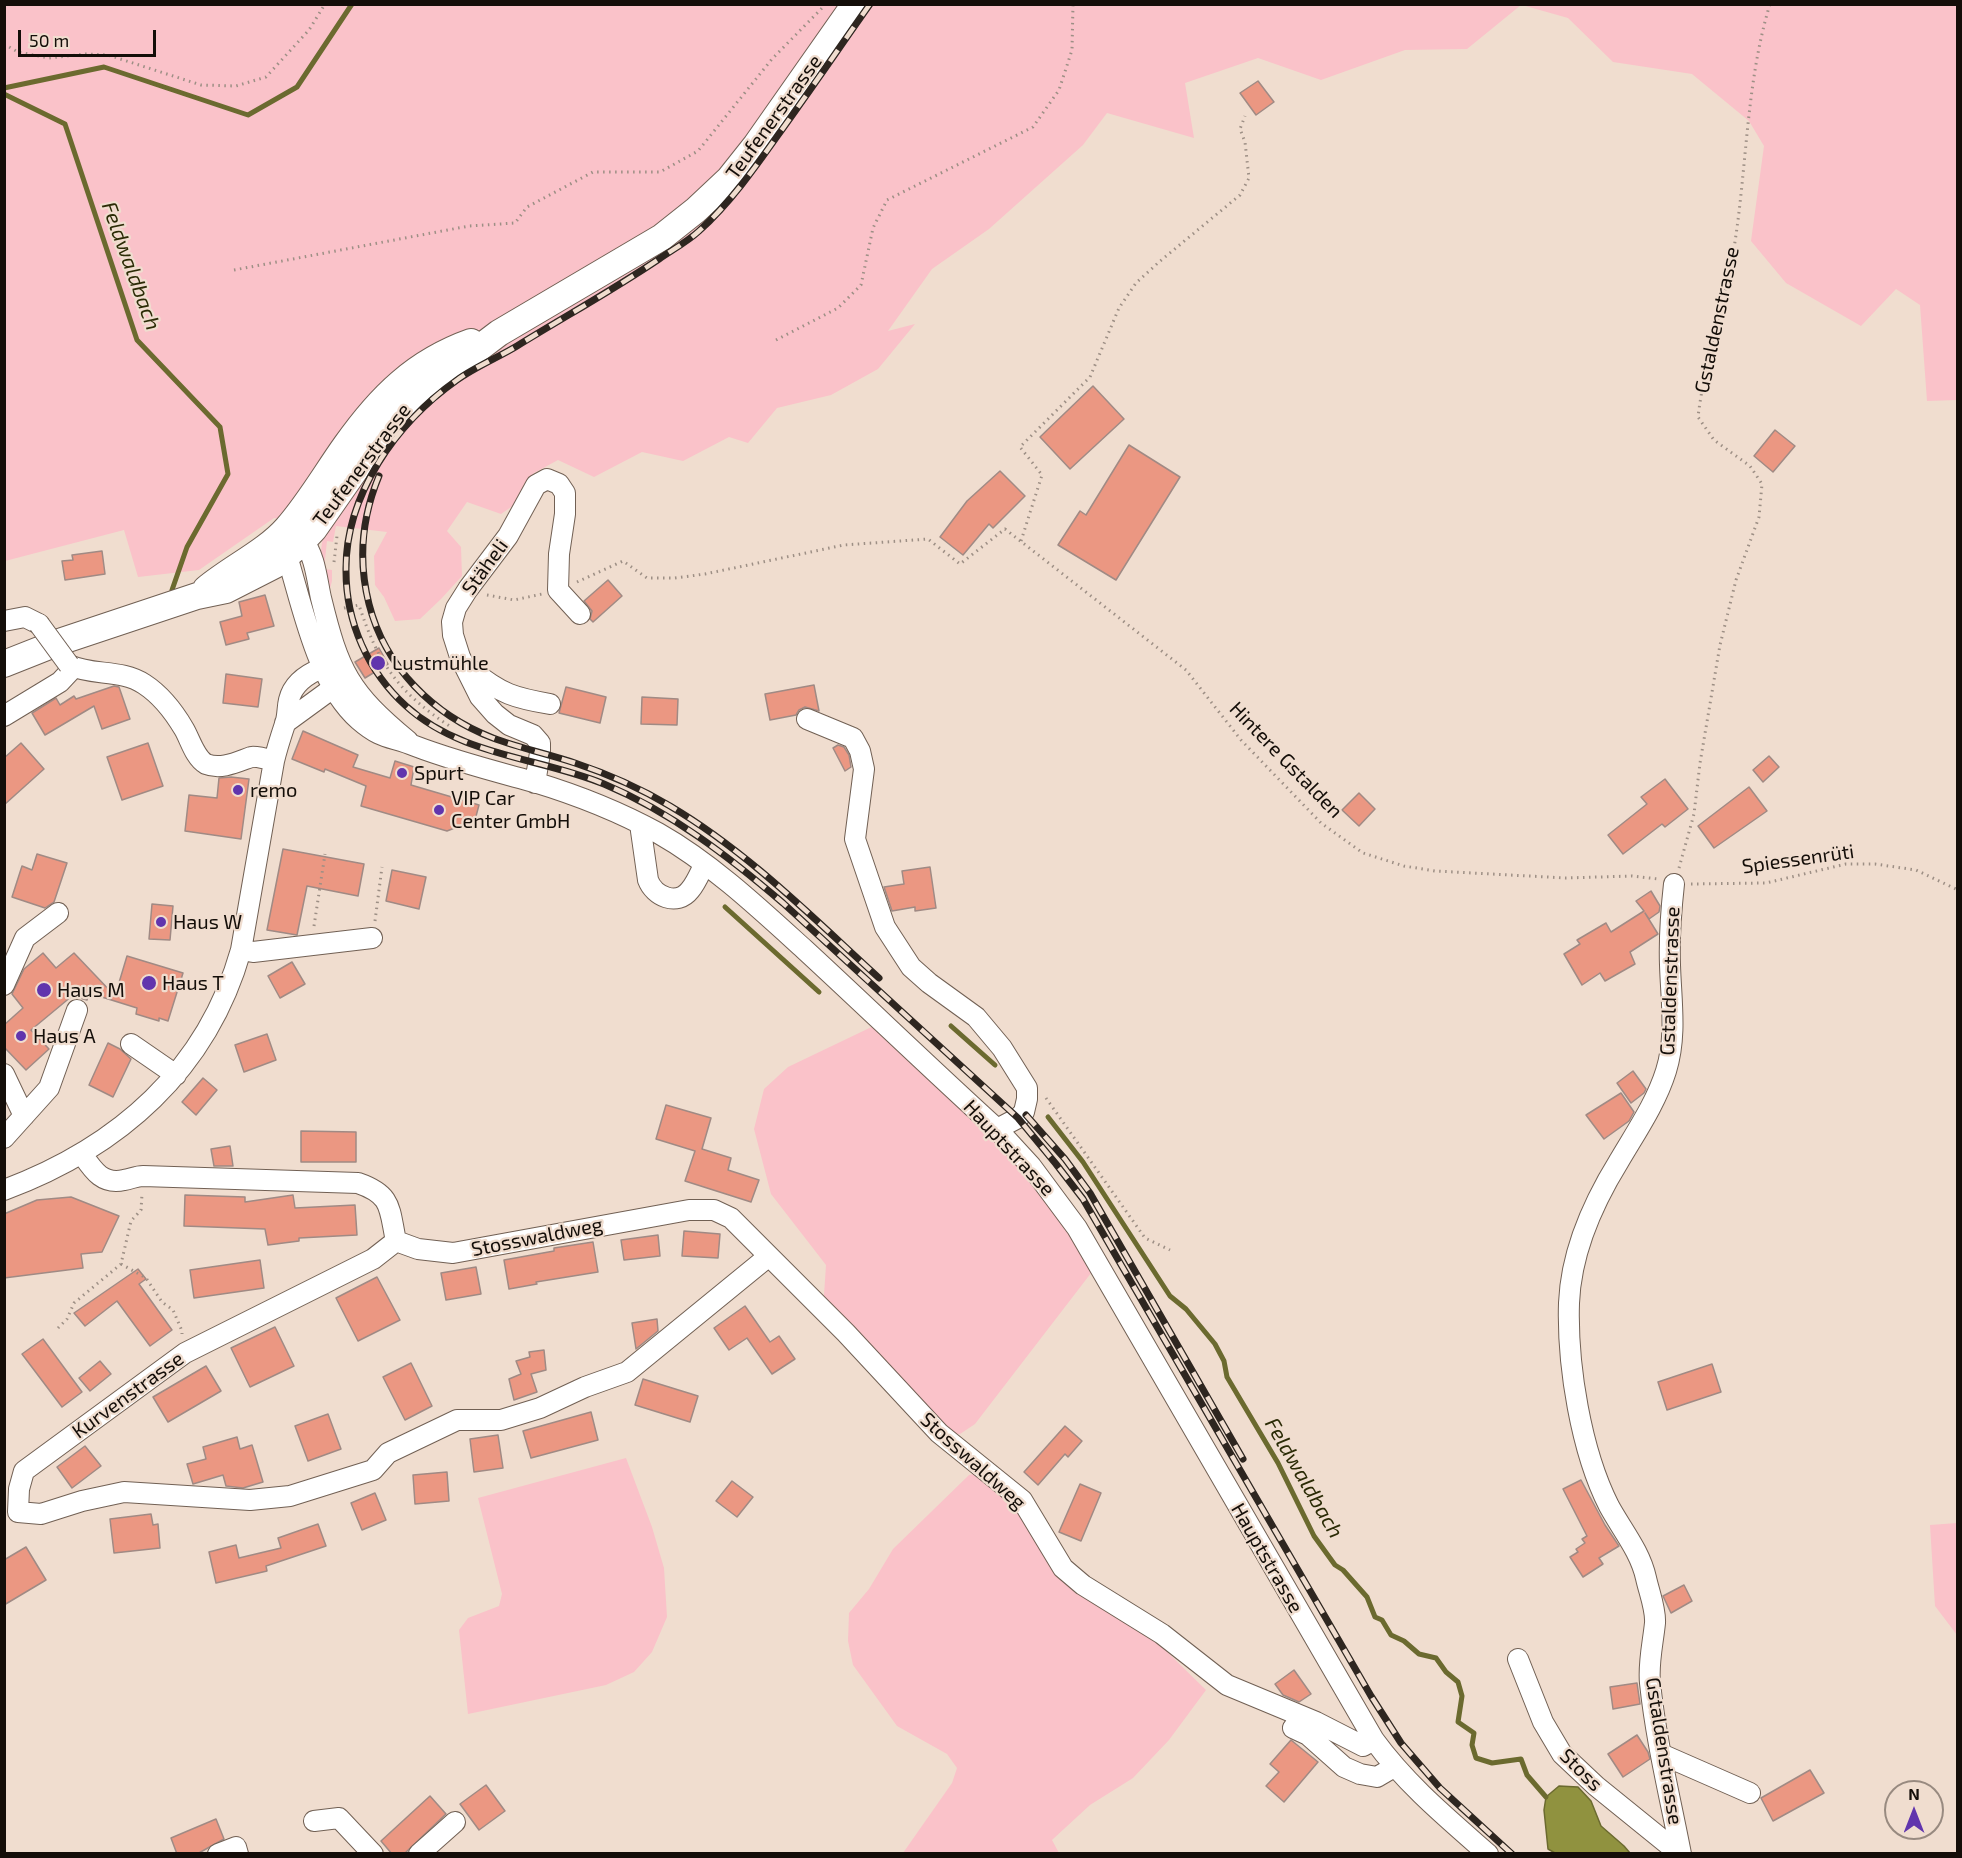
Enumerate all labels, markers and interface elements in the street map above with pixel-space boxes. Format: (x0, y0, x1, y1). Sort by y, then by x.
scale bar (21, 18, 159, 56)
text: 50 m (29, 29, 69, 51)
street label: Teufenerstrasse (721, 50, 827, 184)
water label: Feldwaldbach (96, 198, 166, 334)
street label: Gstaldenstrasse (1690, 245, 1744, 395)
street label: Teufenerstrasse (308, 399, 416, 531)
street label: Stäheli (457, 534, 513, 600)
place label: Lustmühle (392, 651, 489, 675)
marker: Lustmühle (369, 654, 387, 672)
street label: Hintere Gstalden (1224, 697, 1348, 823)
place label: Spurt (414, 761, 464, 785)
marker: Spurt (395, 766, 409, 780)
place label: remo (250, 778, 297, 802)
marker: remo (231, 783, 245, 797)
place label: VIP Car Center GmbH (451, 786, 570, 833)
marker: VIP Car Center GmbH (432, 803, 446, 817)
street label: Spiessenrüti (1740, 839, 1856, 879)
street label: Gstaldenstrasse (1655, 906, 1685, 1056)
place label: Haus W (173, 910, 242, 934)
marker: Haus W (154, 915, 168, 929)
place label: Haus T (162, 971, 224, 995)
marker: Haus T (140, 974, 158, 992)
place label: Haus M (57, 978, 125, 1002)
marker: Haus M (35, 981, 53, 999)
place label: Haus A (33, 1024, 96, 1048)
marker: Haus A (14, 1029, 28, 1043)
street label: Hauptstrasse (958, 1095, 1060, 1201)
street label: Stosswaldweg (469, 1212, 605, 1262)
street label: Kurvenstrasse (68, 1347, 188, 1443)
street label: Stosswaldweg (915, 1407, 1031, 1515)
water label: Feldwaldbach (1259, 1413, 1349, 1543)
street label: Hauptstrasse (1226, 1499, 1308, 1617)
street label: Gstaldenstrasse (1640, 1676, 1688, 1826)
street label: Stoss (1555, 1744, 1607, 1796)
north arrow (1884, 1780, 1944, 1840)
text: N (1908, 1784, 1920, 1803)

